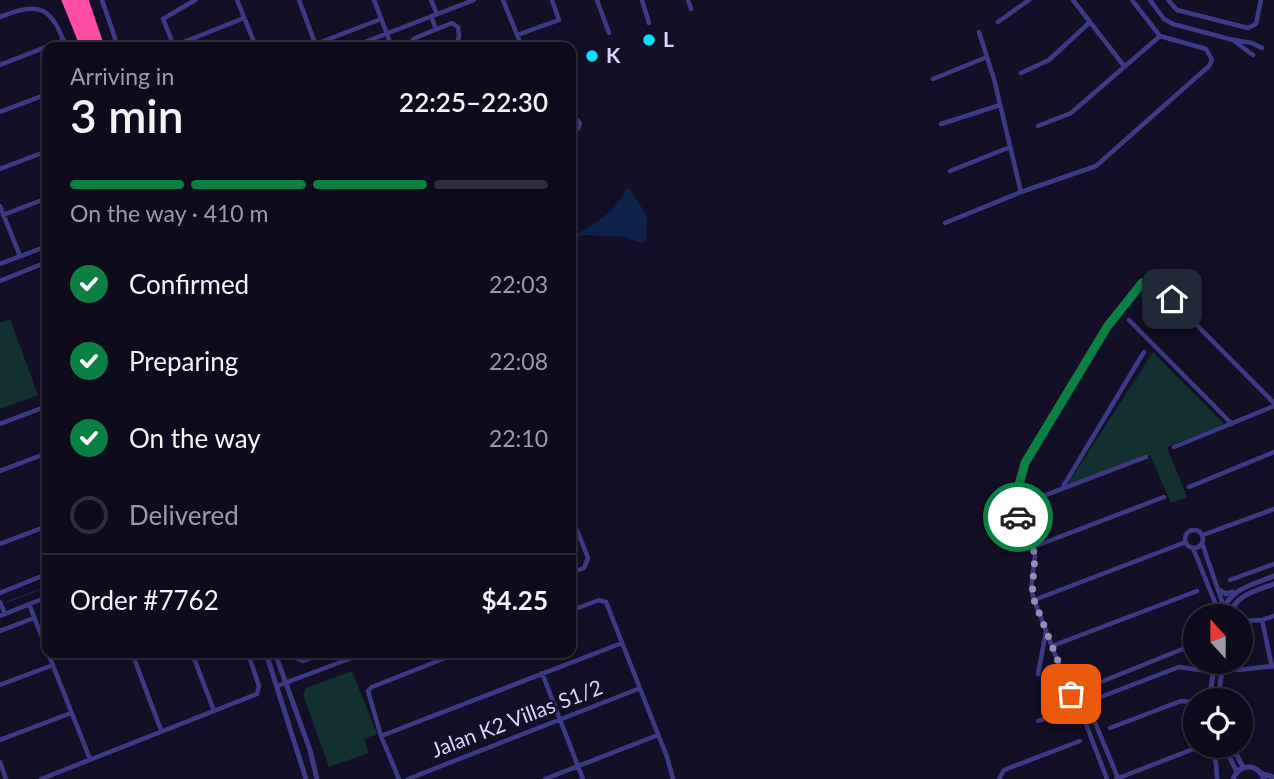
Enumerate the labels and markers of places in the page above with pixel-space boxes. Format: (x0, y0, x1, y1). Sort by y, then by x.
place label: L (663, 26, 674, 51)
marker: L (641, 32, 657, 48)
place label: K (606, 42, 621, 67)
marker: K (584, 48, 600, 64)
pin (1142, 269, 1202, 329)
pin (1041, 664, 1101, 724)

